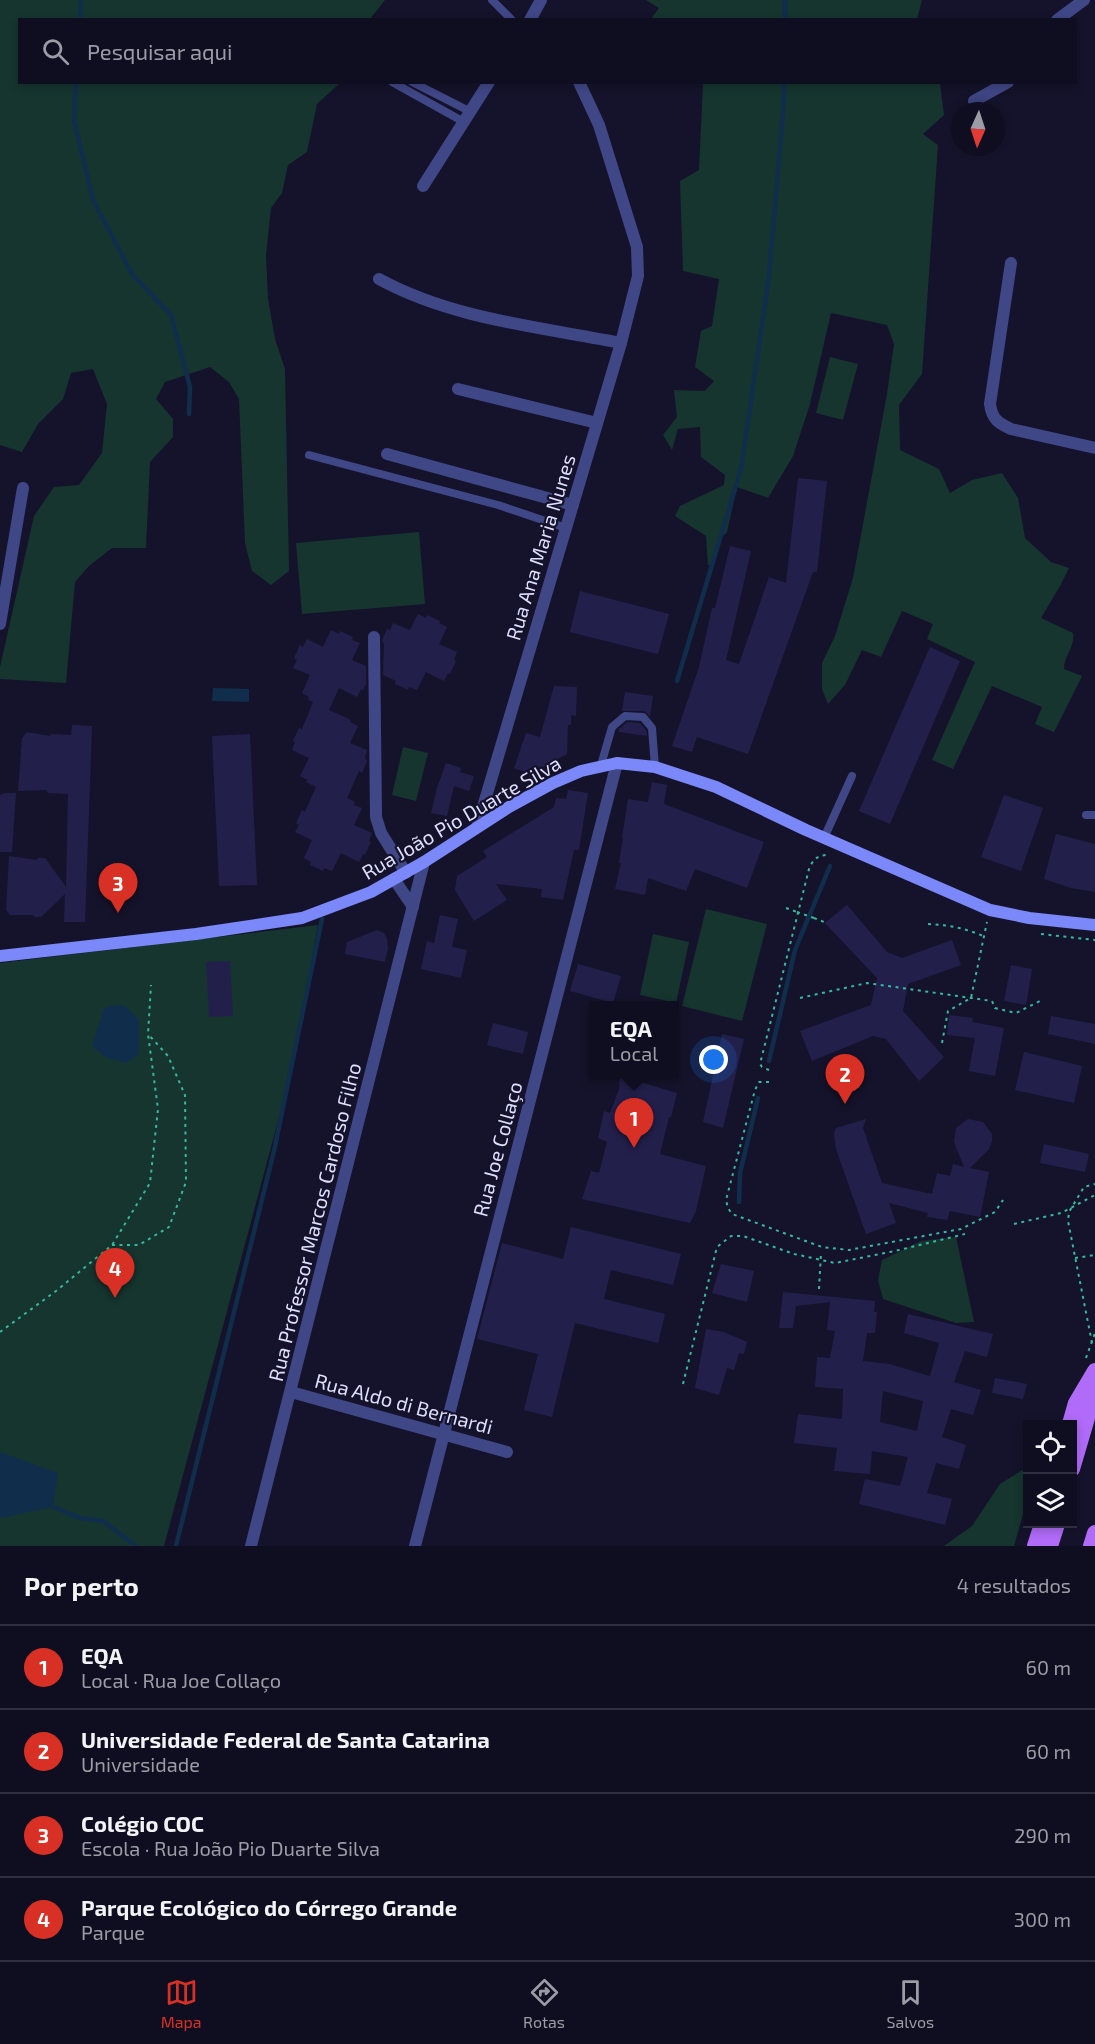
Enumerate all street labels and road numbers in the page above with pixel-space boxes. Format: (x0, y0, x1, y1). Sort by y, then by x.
street label: Rua Ana Maria Nunes (500, 451, 580, 643)
street label: Rua João Pio Duarte Silva (357, 750, 565, 884)
street label: Rua Professor Marcos Cardoso Filho (263, 1060, 365, 1384)
street label: Rua Joe Collaço (467, 1079, 528, 1219)
street label: Rua Aldo di Bernardi (312, 1368, 496, 1438)

